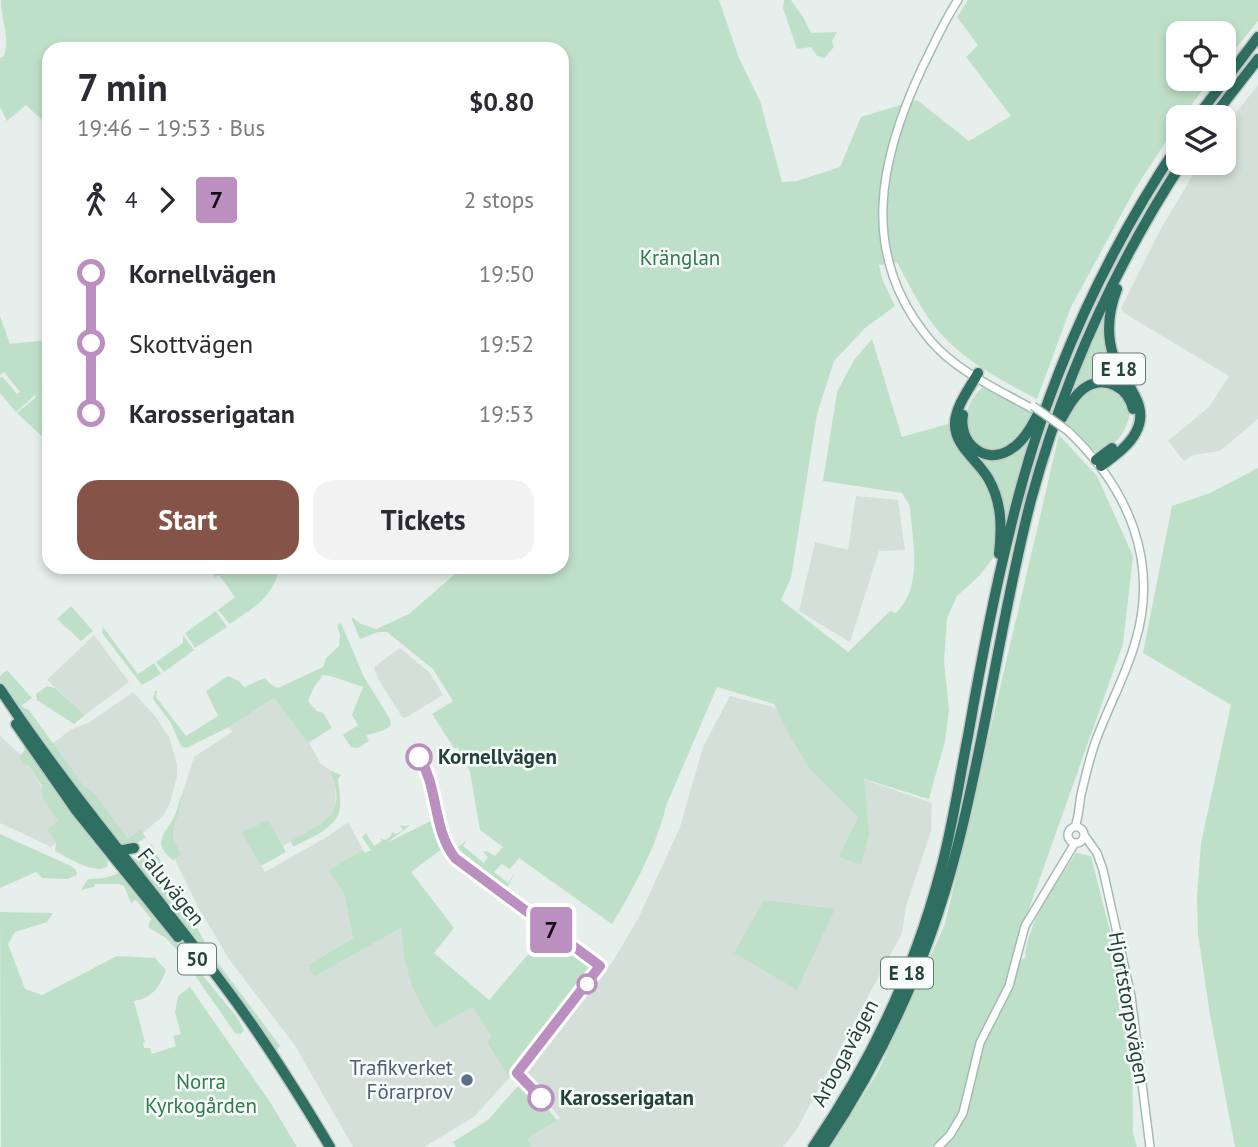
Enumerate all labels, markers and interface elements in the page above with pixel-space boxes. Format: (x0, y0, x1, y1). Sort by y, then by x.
map controls (1166, 21, 1236, 175)
button: locate (1166, 21, 1236, 91)
text: 7 min (77, 62, 168, 111)
text: $0.80 (469, 85, 534, 118)
button: layers (1166, 105, 1236, 175)
text: 19:46 – 19:53 · Bus (77, 113, 265, 142)
icon: walk (77, 181, 115, 219)
icon: forward (148, 181, 186, 219)
text: 7 (210, 184, 223, 215)
text: 4 (125, 185, 138, 214)
text: 2 stops (464, 185, 534, 214)
park label: Kränglan (640, 244, 720, 271)
text: Kornellvägen (129, 257, 276, 290)
text: 19:50 (479, 259, 534, 288)
text: Skottvägen (129, 327, 253, 360)
text: 19:52 (479, 329, 534, 358)
road number: E 18 (1093, 354, 1145, 384)
text: Karosserigatan (129, 397, 295, 430)
text: 19:53 (479, 399, 534, 428)
button: Start (77, 480, 299, 560)
button: Tickets (313, 480, 534, 560)
place label: Kornellvägen (438, 743, 557, 770)
marker: Kornellvägen (406, 744, 432, 770)
street label: Faluvägen (132, 842, 211, 931)
line badge: 7 (528, 907, 574, 953)
text: 7 (544, 914, 558, 945)
street label: Hjortstorpsvägen (1103, 930, 1156, 1086)
road number: 50 (178, 944, 216, 974)
road number: E 18 (881, 958, 933, 988)
unlabelled marker (577, 974, 597, 994)
street label: Arbogavägen (805, 994, 884, 1111)
place label: Trafikverket Förarprov (349, 1054, 453, 1105)
park label: Norra Kyrkogården (145, 1068, 257, 1119)
marker: Trafikverket Förarprov (459, 1072, 475, 1088)
place label: Karosserigatan (560, 1084, 694, 1111)
marker: Karosserigatan (528, 1085, 554, 1111)

